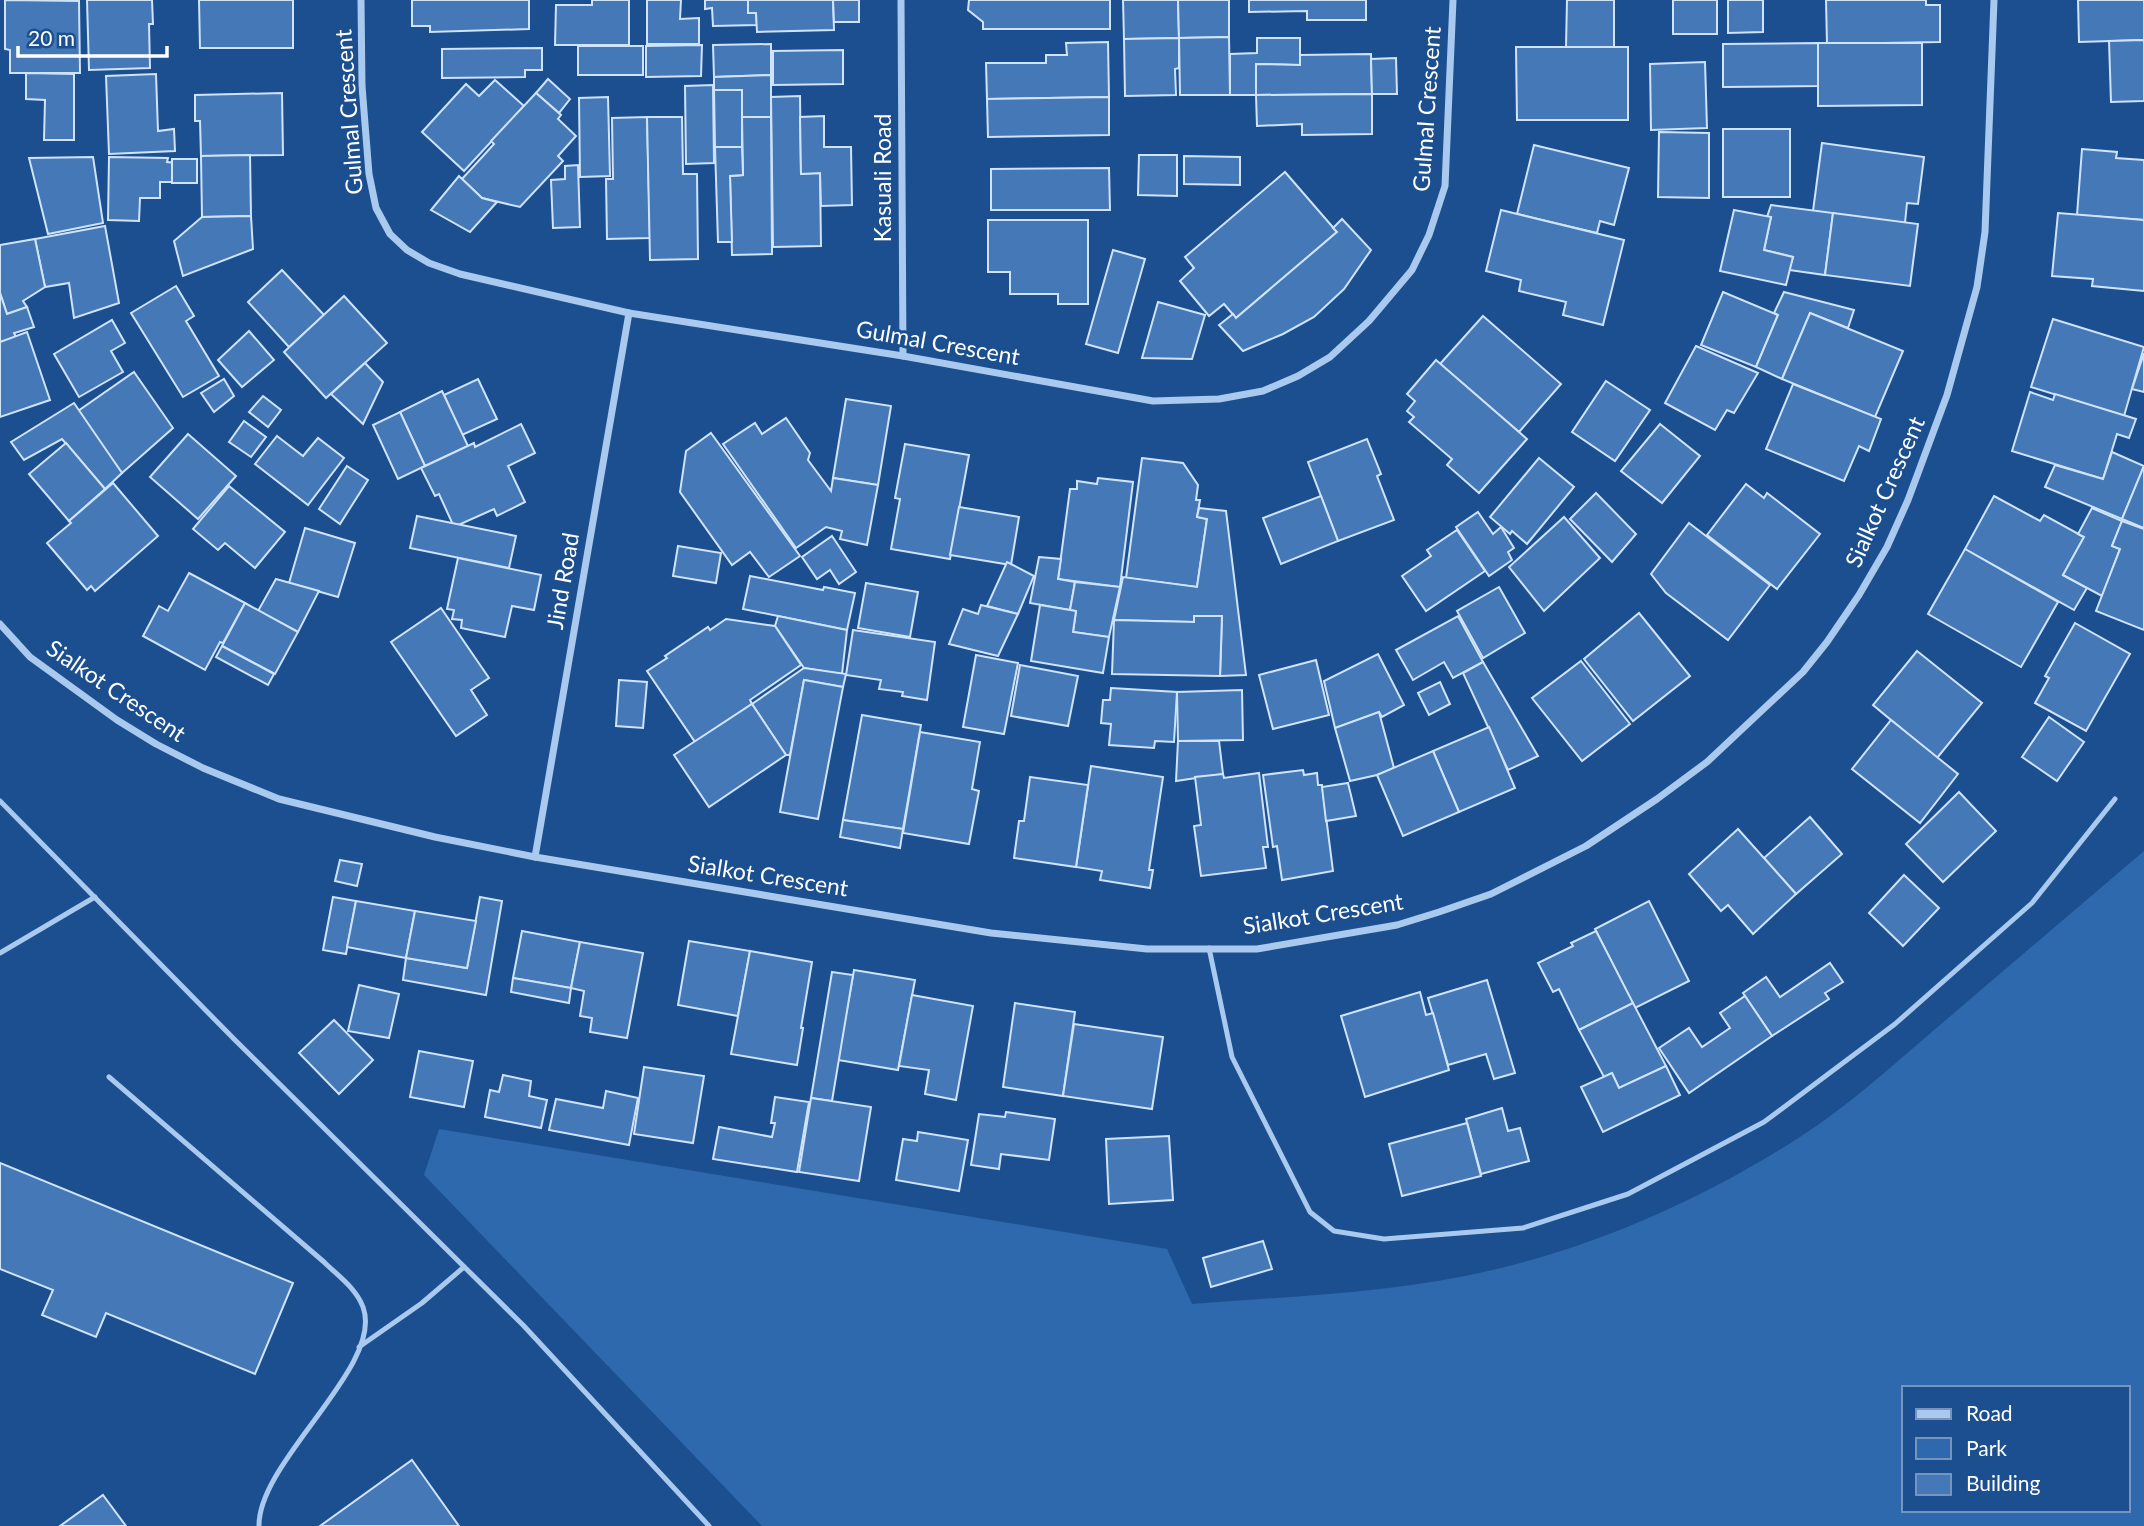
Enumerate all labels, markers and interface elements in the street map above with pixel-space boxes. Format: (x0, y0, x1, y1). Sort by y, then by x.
scale bar (18, 14, 166, 58)
text: 20 m (28, 25, 75, 50)
street label: Gulmal Crescent (1406, 25, 1446, 193)
street label: Gulmal Crescent (328, 28, 368, 196)
street label: Kasuali Road (868, 114, 896, 242)
street label: Gulmal Crescent (854, 314, 1023, 370)
street label: Sialkot Crescent (1838, 411, 1930, 571)
street label: Jind Road (540, 530, 584, 631)
street label: Sialkot Crescent (42, 633, 192, 747)
street label: Sialkot Crescent (686, 849, 851, 902)
street label: Sialkot Crescent (1241, 886, 1406, 940)
legend (1902, 1386, 2130, 1512)
text: Road (1966, 1400, 2013, 1425)
text: Park (1966, 1435, 2007, 1460)
text: Building (1966, 1470, 2041, 1495)

